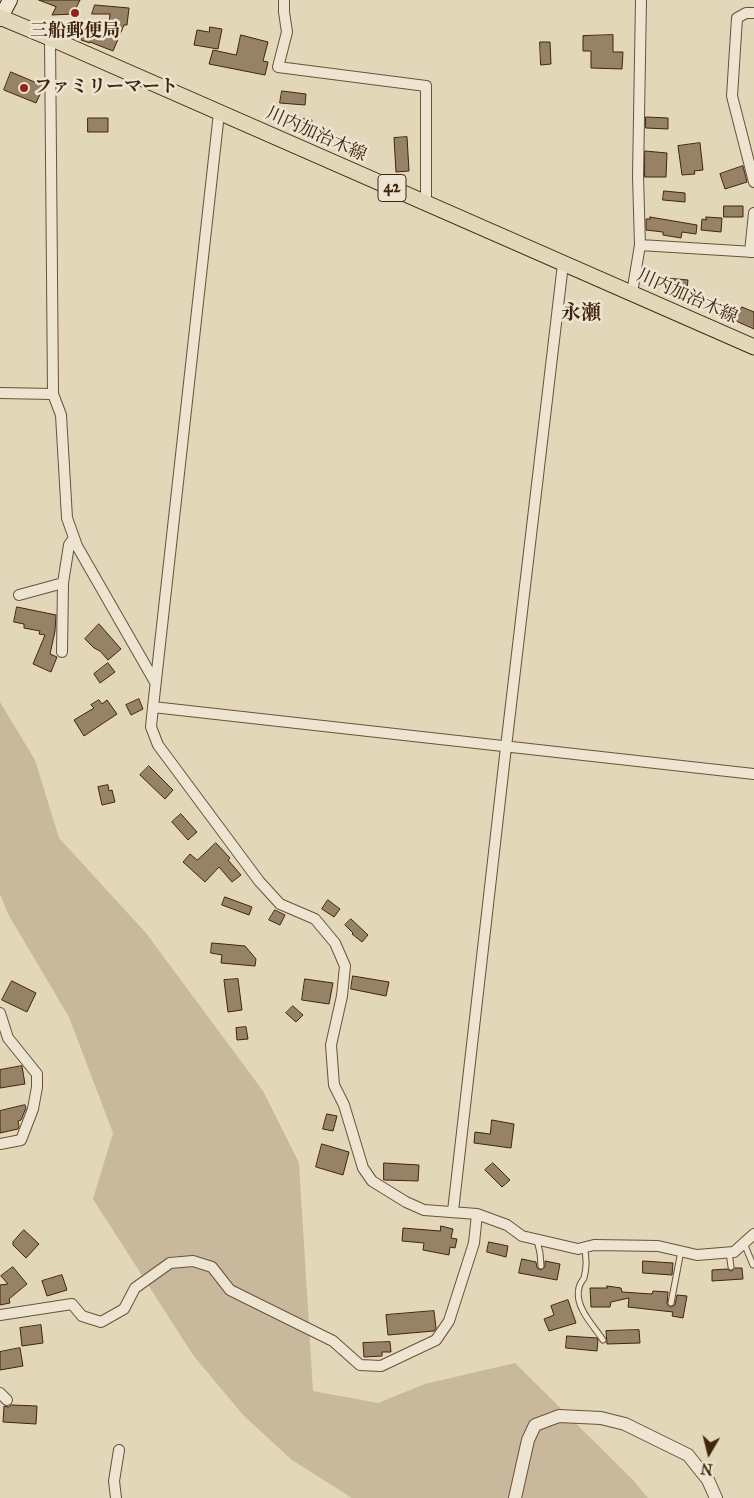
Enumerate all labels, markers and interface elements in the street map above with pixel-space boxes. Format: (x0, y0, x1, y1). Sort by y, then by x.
marker: 三船郵便局 (69, 7, 81, 19)
place label: 三船郵便局 (30, 21, 120, 43)
place label: ファミリーマート (34, 77, 178, 99)
marker: ファミリーマート (18, 82, 30, 94)
street label: 川内加治木線 (262, 103, 370, 167)
road number: 42 (378, 174, 406, 202)
street label: 川内加治木線 (633, 265, 741, 329)
district label: 永瀬 (561, 302, 601, 326)
north arrow (684, 1428, 734, 1478)
text: N (700, 1459, 714, 1478)

